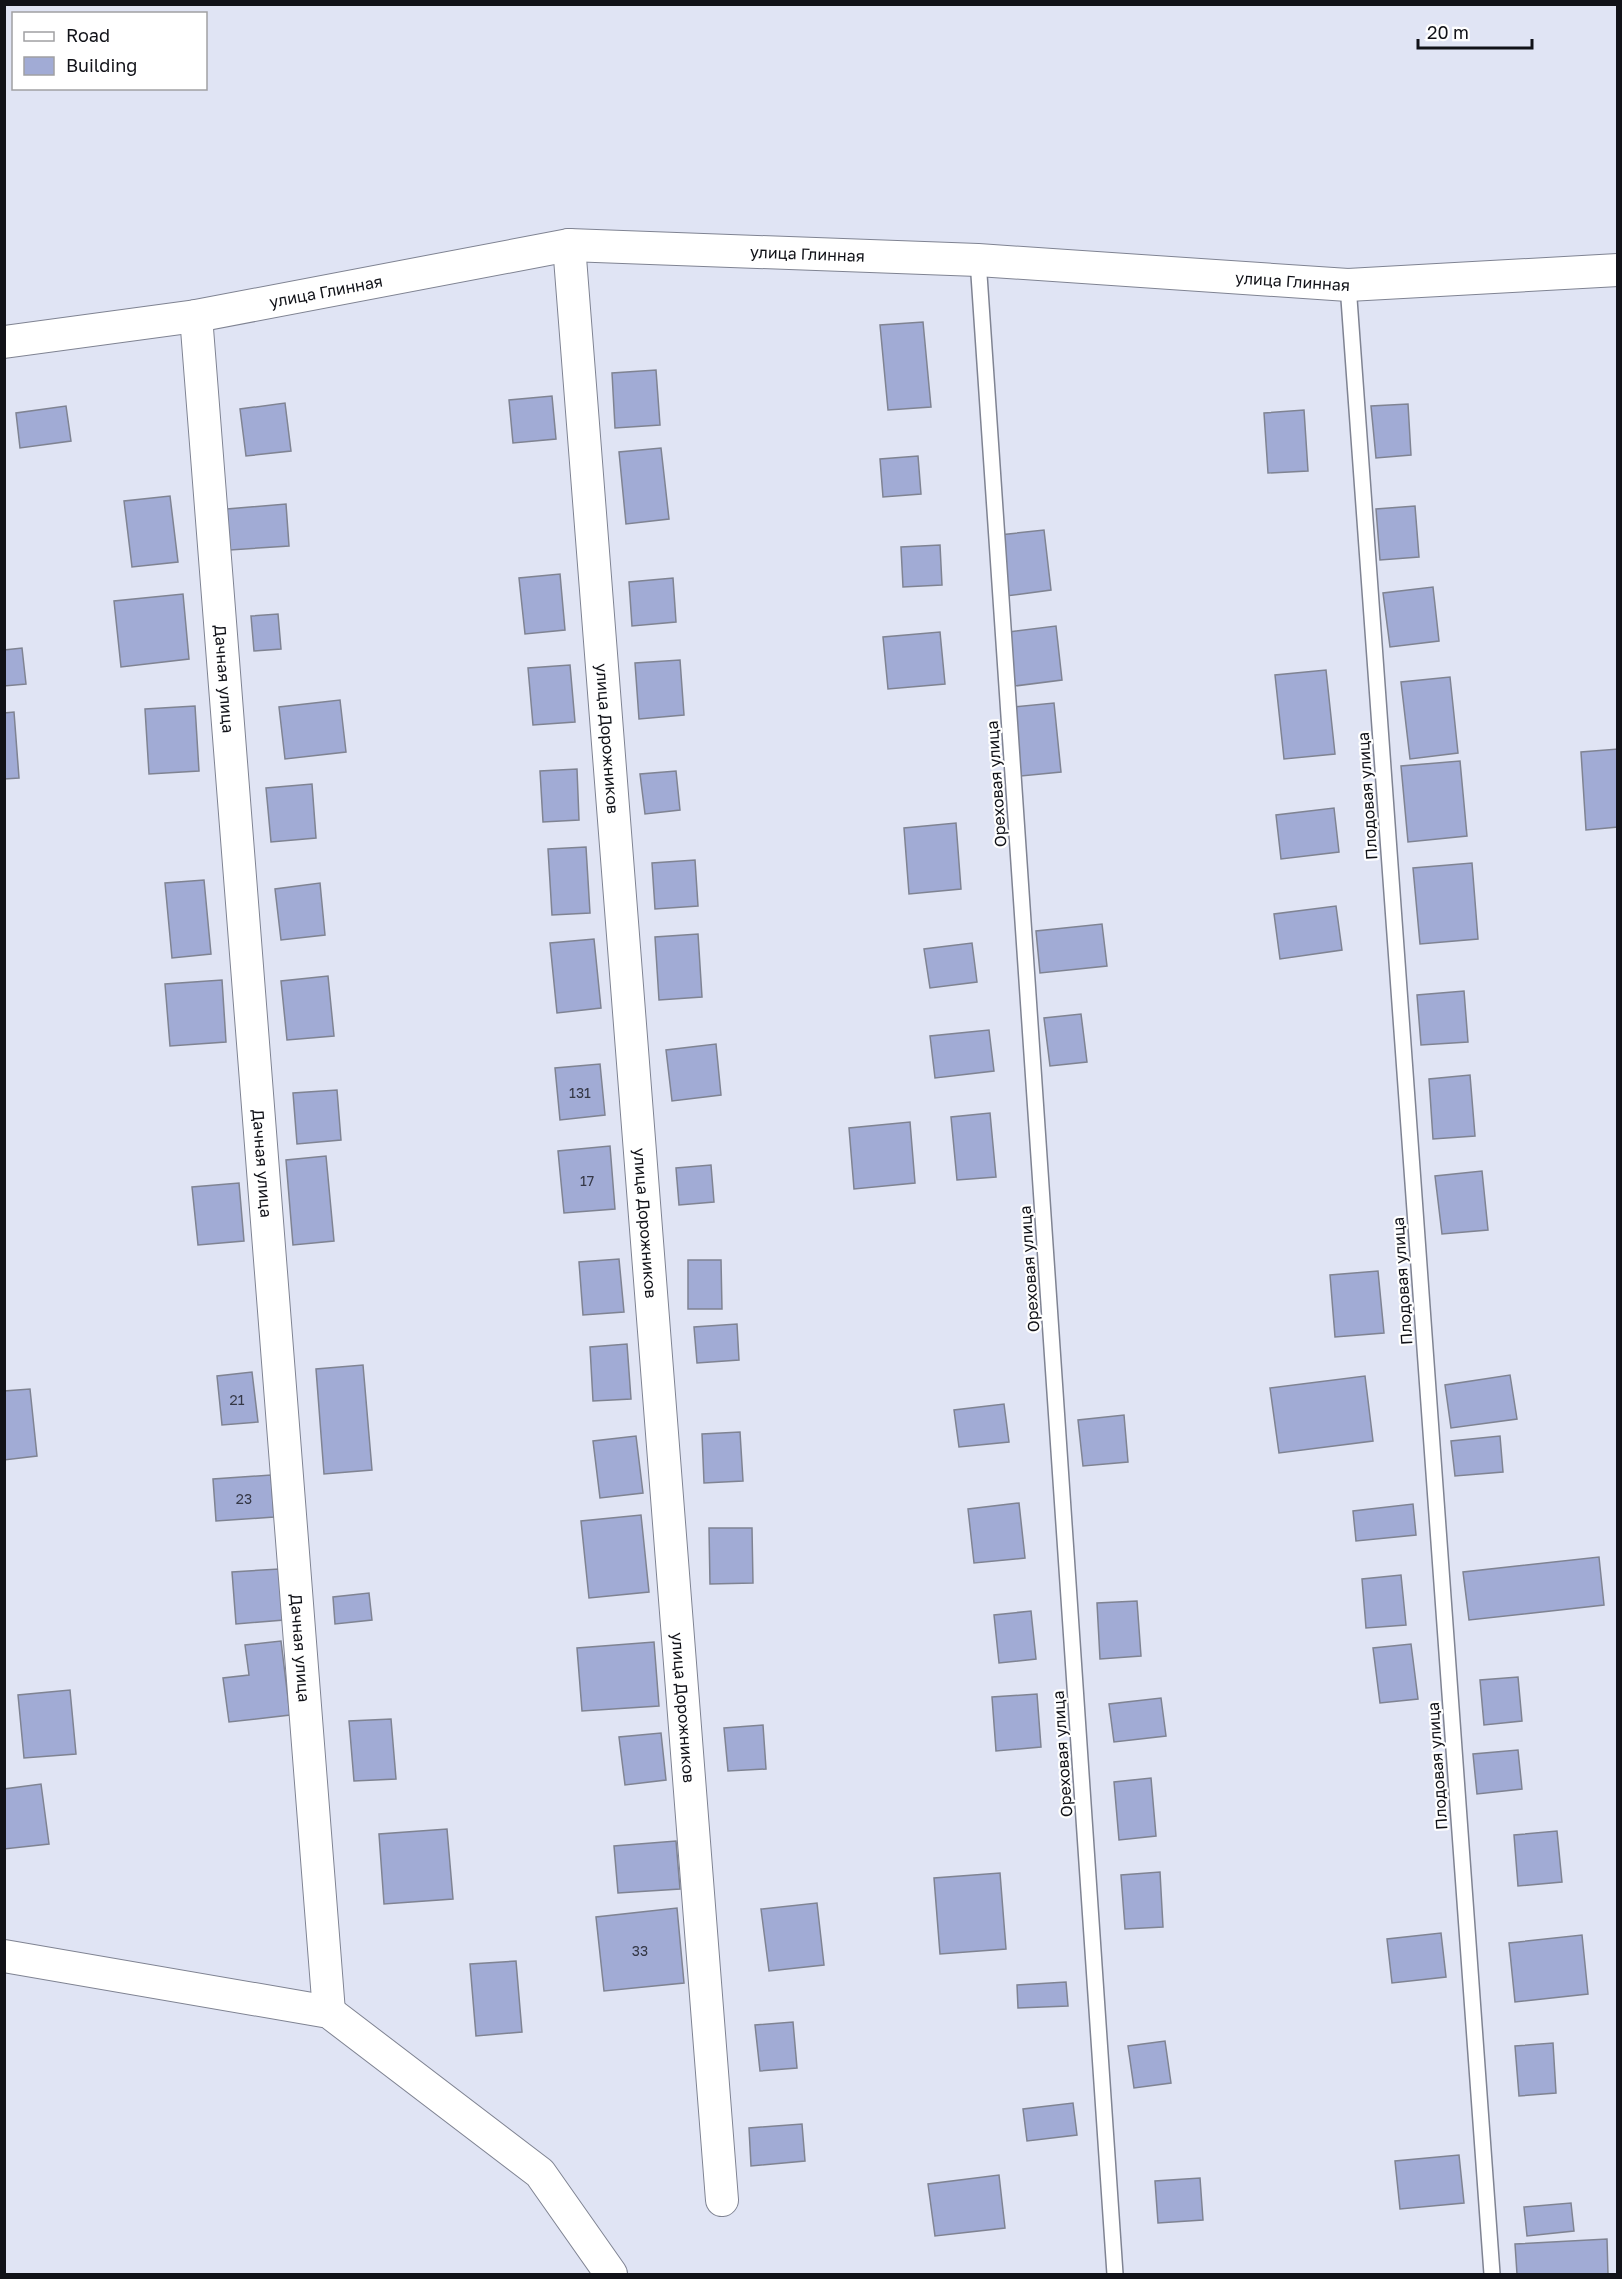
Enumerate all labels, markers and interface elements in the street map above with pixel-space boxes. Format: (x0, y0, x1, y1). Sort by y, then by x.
legend (12, 12, 207, 90)
scale bar (1418, 12, 1532, 50)
text: 20 m (1427, 21, 1469, 43)
text: Road (66, 24, 110, 46)
text: Building (66, 54, 137, 76)
street label: улица Глинная (750, 242, 865, 266)
street label: улица Глинная (1235, 267, 1351, 295)
street label: улица Глинная (268, 271, 384, 312)
street label: Дачная улица (210, 624, 239, 734)
street label: улица Дорожников (592, 662, 623, 815)
street label: Ореховая улица (982, 720, 1010, 848)
street label: Плодовая улица (1353, 731, 1381, 861)
house number: 131 (569, 1084, 591, 1101)
street label: Дачная улица (248, 1109, 277, 1218)
street label: улица Дорожников (630, 1147, 661, 1299)
house number: 17 (580, 1172, 594, 1189)
street label: Ореховая улица (1015, 1205, 1043, 1333)
street label: Плодовая улица (1388, 1216, 1416, 1346)
house number: 21 (230, 1391, 245, 1408)
house number: 23 (236, 1490, 252, 1507)
street label: Дачная улица (286, 1593, 315, 1703)
street label: улица Дорожников (668, 1631, 699, 1784)
street label: Ореховая улица (1048, 1690, 1076, 1818)
street label: Плодовая улица (1423, 1701, 1451, 1831)
house number: 33 (632, 1942, 648, 1959)

